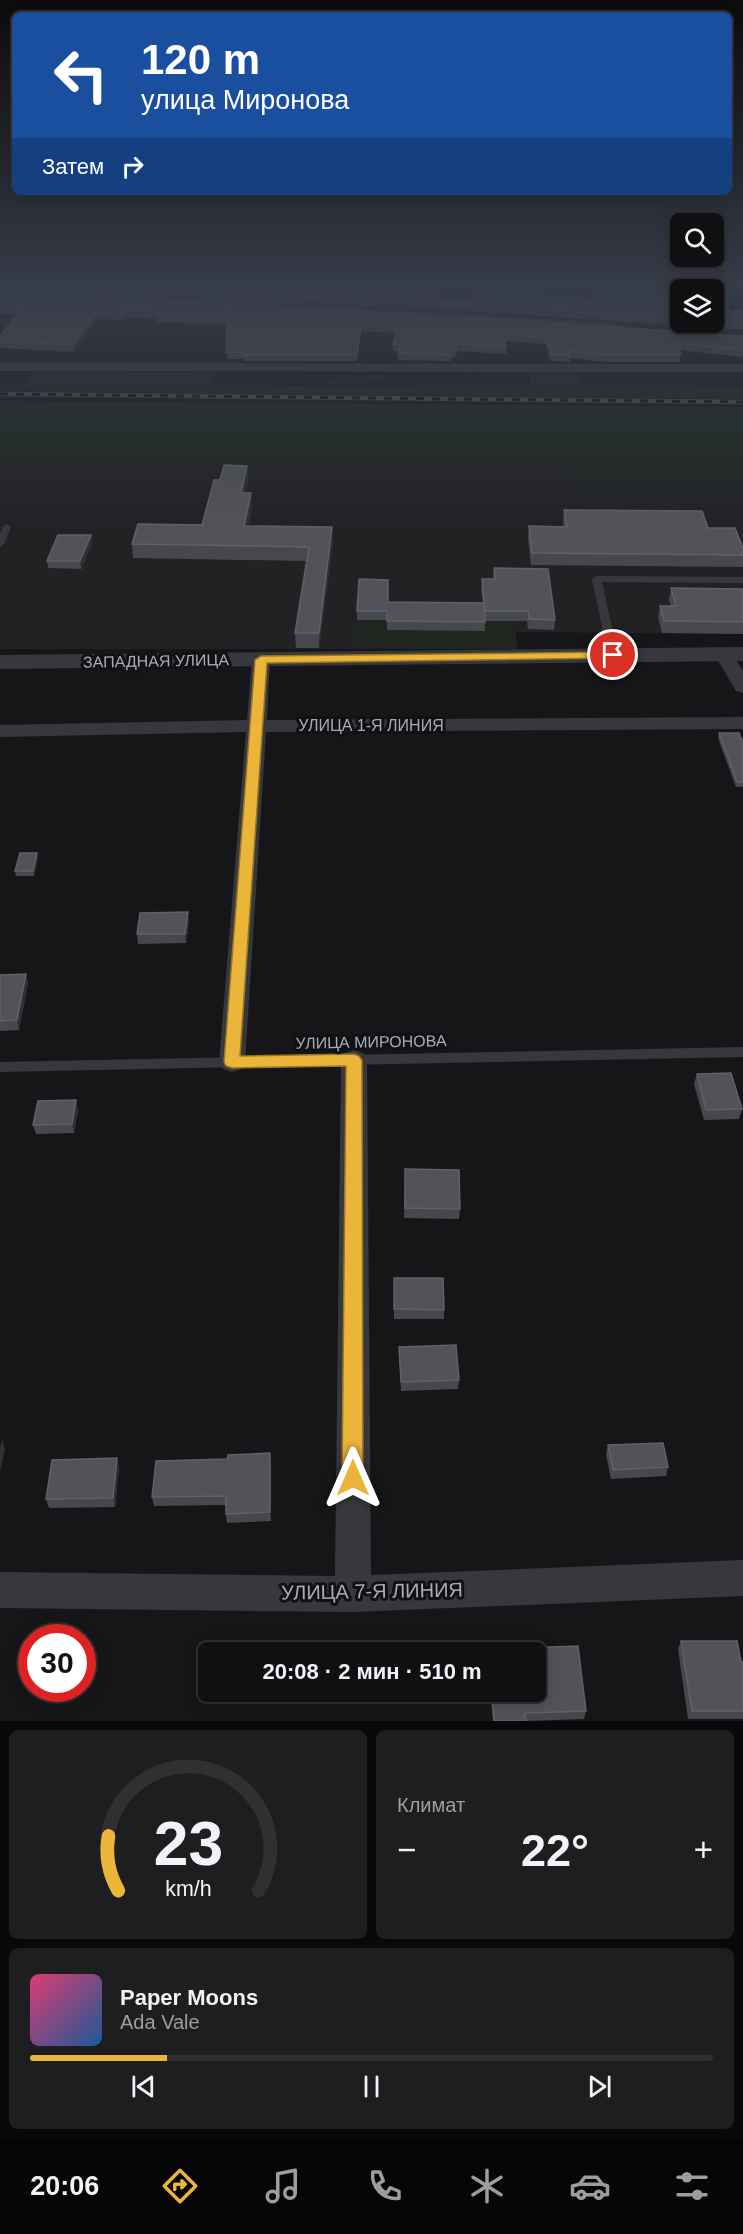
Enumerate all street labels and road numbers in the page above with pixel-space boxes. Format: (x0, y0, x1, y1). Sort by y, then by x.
street label: ЗАПАДНАЯ УЛИЦА (83, 651, 229, 671)
street label: УЛИЦА 1-Я ЛИНИЯ (298, 717, 444, 734)
street label: УЛИЦА МИРОНОВА (295, 1032, 447, 1052)
street label: УЛИЦА 7-Я ЛИНИЯ (281, 1578, 463, 1604)

